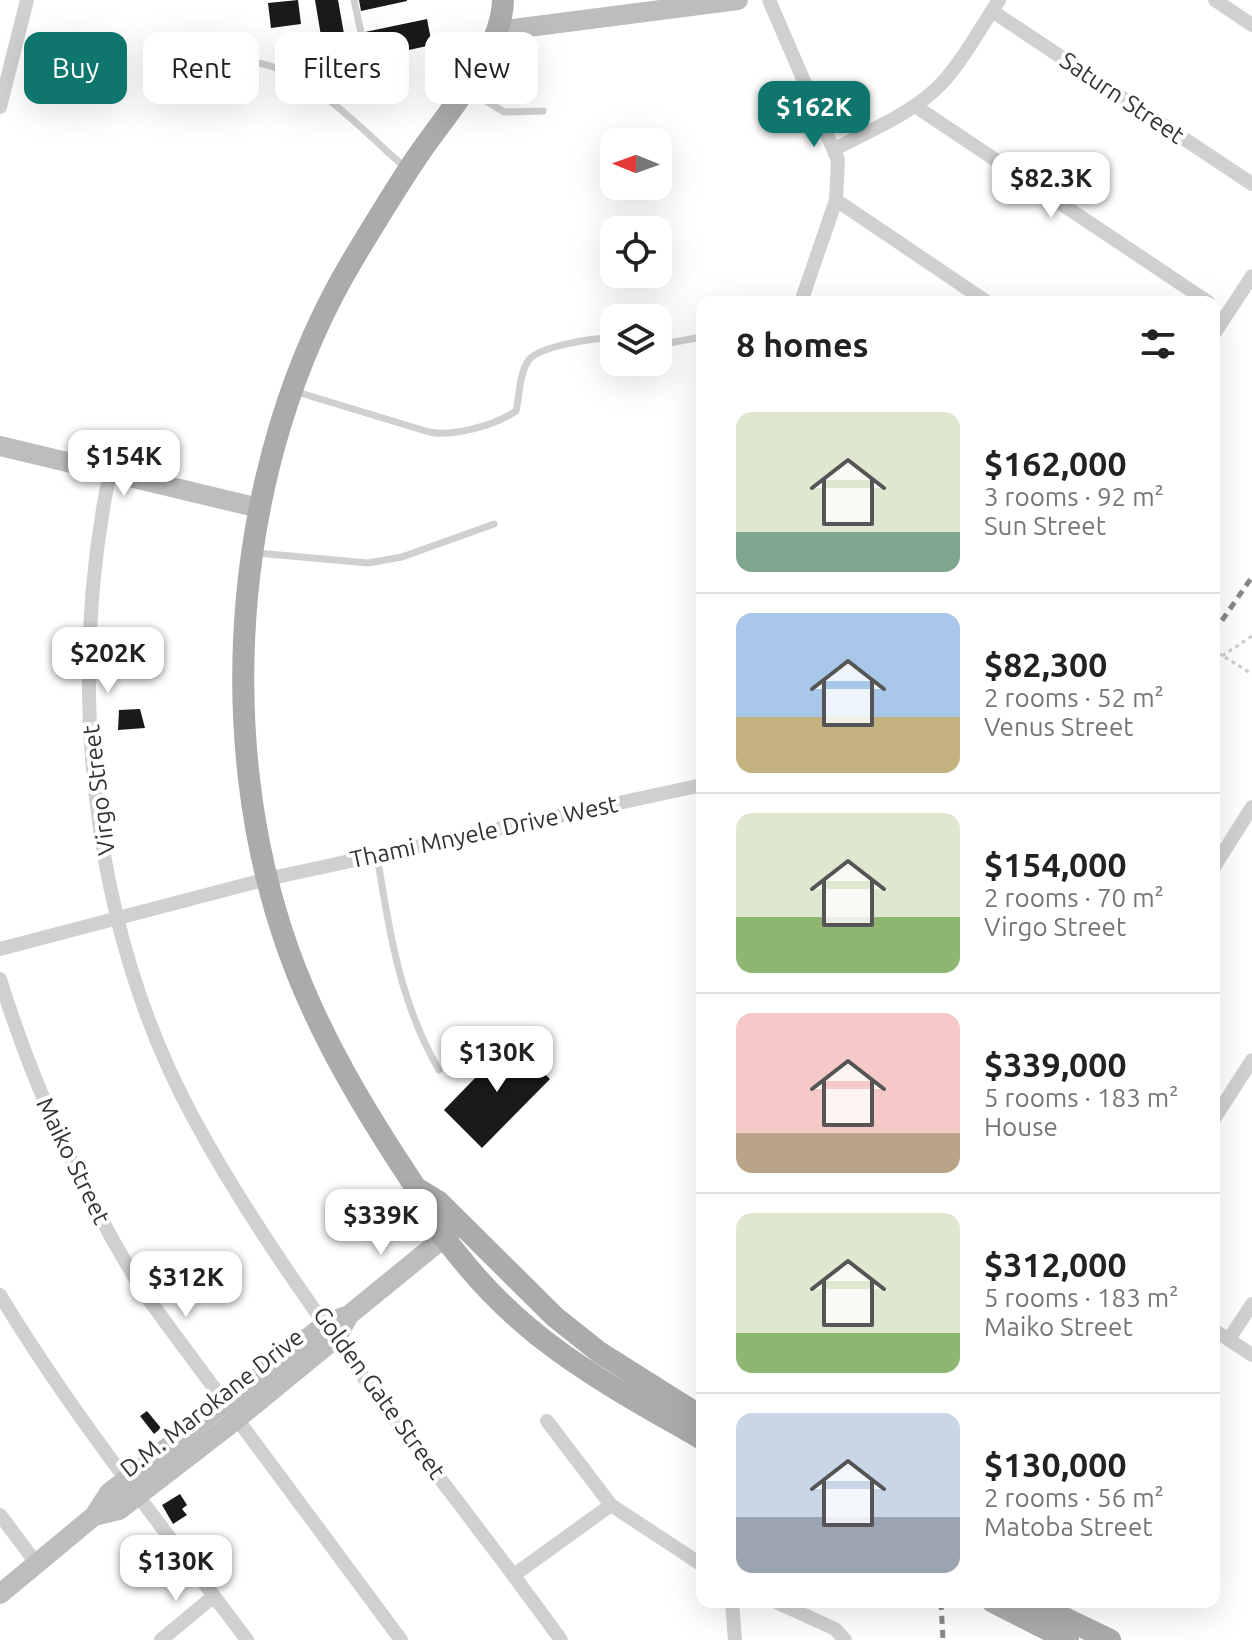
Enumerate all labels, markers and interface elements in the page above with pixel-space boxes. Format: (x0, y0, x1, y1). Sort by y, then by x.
chip: Buy (24, 32, 127, 104)
chip: Rent (143, 32, 259, 104)
chip: Filters (275, 32, 409, 104)
chip: New (425, 32, 538, 104)
street label: Saturn Street (1055, 46, 1190, 149)
pin: $162K (758, 81, 870, 149)
text: $162K (776, 92, 852, 121)
north arrow (600, 128, 672, 200)
map controls (600, 128, 672, 376)
pin: $82.3K (986, 152, 1116, 220)
text: $82.3K (1010, 163, 1092, 192)
button: locate (600, 216, 672, 288)
button: layers (600, 304, 672, 376)
icon: filters (1136, 322, 1180, 366)
text: 8 homes (736, 325, 869, 363)
pin: $154K (68, 430, 180, 498)
text: $154K (86, 441, 162, 470)
icon: home (800, 444, 896, 540)
text: $162,000 (984, 444, 1127, 482)
text: 3 rooms · 92 m² (984, 482, 1164, 511)
text: Sun Street (984, 511, 1106, 540)
pin: $202K (52, 627, 164, 695)
text: $202K (70, 638, 146, 667)
icon: home (800, 645, 896, 741)
text: $82,300 (984, 645, 1107, 683)
text: 2 rooms · 52 m² (984, 683, 1164, 712)
text: Venus Street (984, 712, 1133, 741)
street label: Virgo Street (77, 723, 120, 857)
street label: Thami Mnyele Drive West (348, 790, 621, 873)
icon: home (800, 845, 896, 941)
text: $154,000 (984, 845, 1127, 883)
text: 2 rooms · 70 m² (984, 883, 1164, 912)
text: Virgo Street (984, 912, 1126, 941)
pin: $130K (441, 1026, 553, 1094)
text: $130K (459, 1037, 535, 1066)
icon: home (800, 1045, 896, 1141)
text: $339,000 (984, 1045, 1127, 1083)
text: 5 rooms · 183 m² (984, 1083, 1179, 1112)
street label: Maiko Street (31, 1093, 116, 1229)
text: House (984, 1112, 1058, 1141)
pin: $339K (325, 1189, 437, 1257)
text: $339K (343, 1200, 419, 1229)
icon: home (800, 1245, 896, 1341)
text: $312,000 (984, 1245, 1127, 1283)
pin: $312K (130, 1251, 242, 1319)
text: $312K (148, 1262, 224, 1291)
text: 5 rooms · 183 m² (984, 1283, 1179, 1312)
street label: Golden Gate Street (308, 1301, 451, 1484)
text: Maiko Street (984, 1312, 1133, 1341)
street label: D.M. Marokane Drive (115, 1323, 308, 1482)
icon: home (800, 1445, 896, 1541)
text: $130,000 (984, 1445, 1127, 1483)
text: 2 rooms · 56 m² (984, 1483, 1164, 1512)
text: Matoba Street (984, 1512, 1152, 1541)
pin: $130K (120, 1535, 232, 1603)
text: $130K (138, 1546, 214, 1575)

